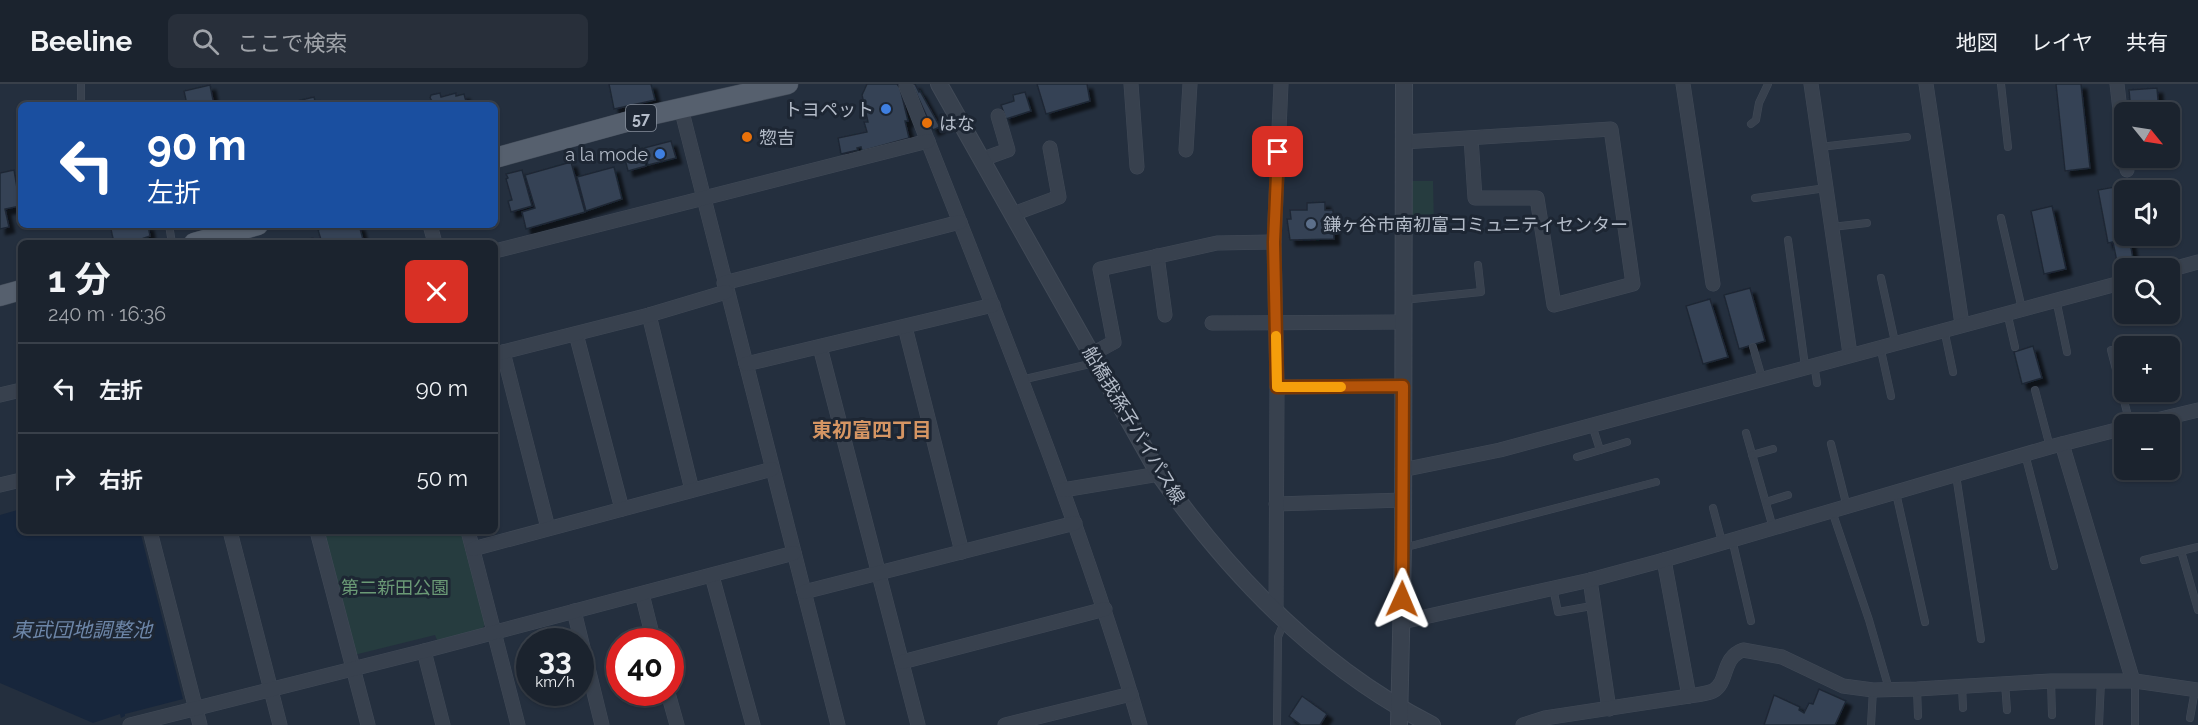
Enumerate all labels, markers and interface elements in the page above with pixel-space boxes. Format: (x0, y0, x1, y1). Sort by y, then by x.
search box (168, 14, 588, 68)
text: Beeline (30, 25, 132, 58)
icon: search (189, 25, 222, 58)
text: ここで検索 (237, 30, 347, 56)
text: 地図 (1956, 30, 1998, 55)
text: レイヤ (2031, 30, 2093, 55)
text: 共有 (2126, 30, 2168, 55)
place label: トヨペット (784, 99, 874, 120)
marker: トヨペット (879, 102, 893, 116)
north arrow (2114, 102, 2180, 168)
map controls (2114, 102, 2180, 480)
road number: 57 (626, 105, 656, 131)
place label: はな (939, 113, 975, 134)
marker: はな (920, 116, 934, 130)
text: 90 m (147, 121, 247, 170)
icon: left (48, 126, 126, 204)
pin (1252, 126, 1303, 177)
place label: 惣吉 (759, 127, 795, 148)
marker: 惣吉 (740, 130, 754, 144)
icon: arrive (1261, 135, 1294, 168)
place label: a la mode (565, 144, 648, 165)
marker: a la mode (653, 147, 667, 161)
text: 左折 (147, 177, 201, 208)
button: sound (2114, 180, 2180, 246)
place label: 鎌ヶ谷市南初富コミュニティセンター (1323, 214, 1628, 235)
marker: 鎌ヶ谷市南初富コミュニティセンター (1304, 217, 1318, 231)
text: 1 分 (48, 258, 110, 300)
button: search (2114, 258, 2180, 324)
button: close (405, 260, 468, 323)
text: 240 m · 16:36 (48, 302, 166, 326)
button: + (2114, 336, 2180, 402)
street label: 船橋我孫子バイパス線 (1079, 343, 1189, 507)
icon: left (48, 372, 81, 405)
text: 90 m (416, 375, 468, 401)
text: 左折 (99, 377, 143, 403)
button: − (2114, 414, 2180, 480)
district label: 東初富四丁目 (812, 418, 932, 442)
icon: right (48, 462, 81, 495)
text: 50 m (417, 465, 468, 491)
text: 右折 (99, 467, 143, 493)
position arrow (1370, 567, 1434, 631)
park label: 第二新田公園 (341, 577, 449, 598)
water label: 東武団地調整池 (12, 618, 154, 642)
speed limit sign: 40 (606, 628, 684, 706)
text: 33 (538, 642, 572, 677)
text: km/h (535, 673, 575, 691)

